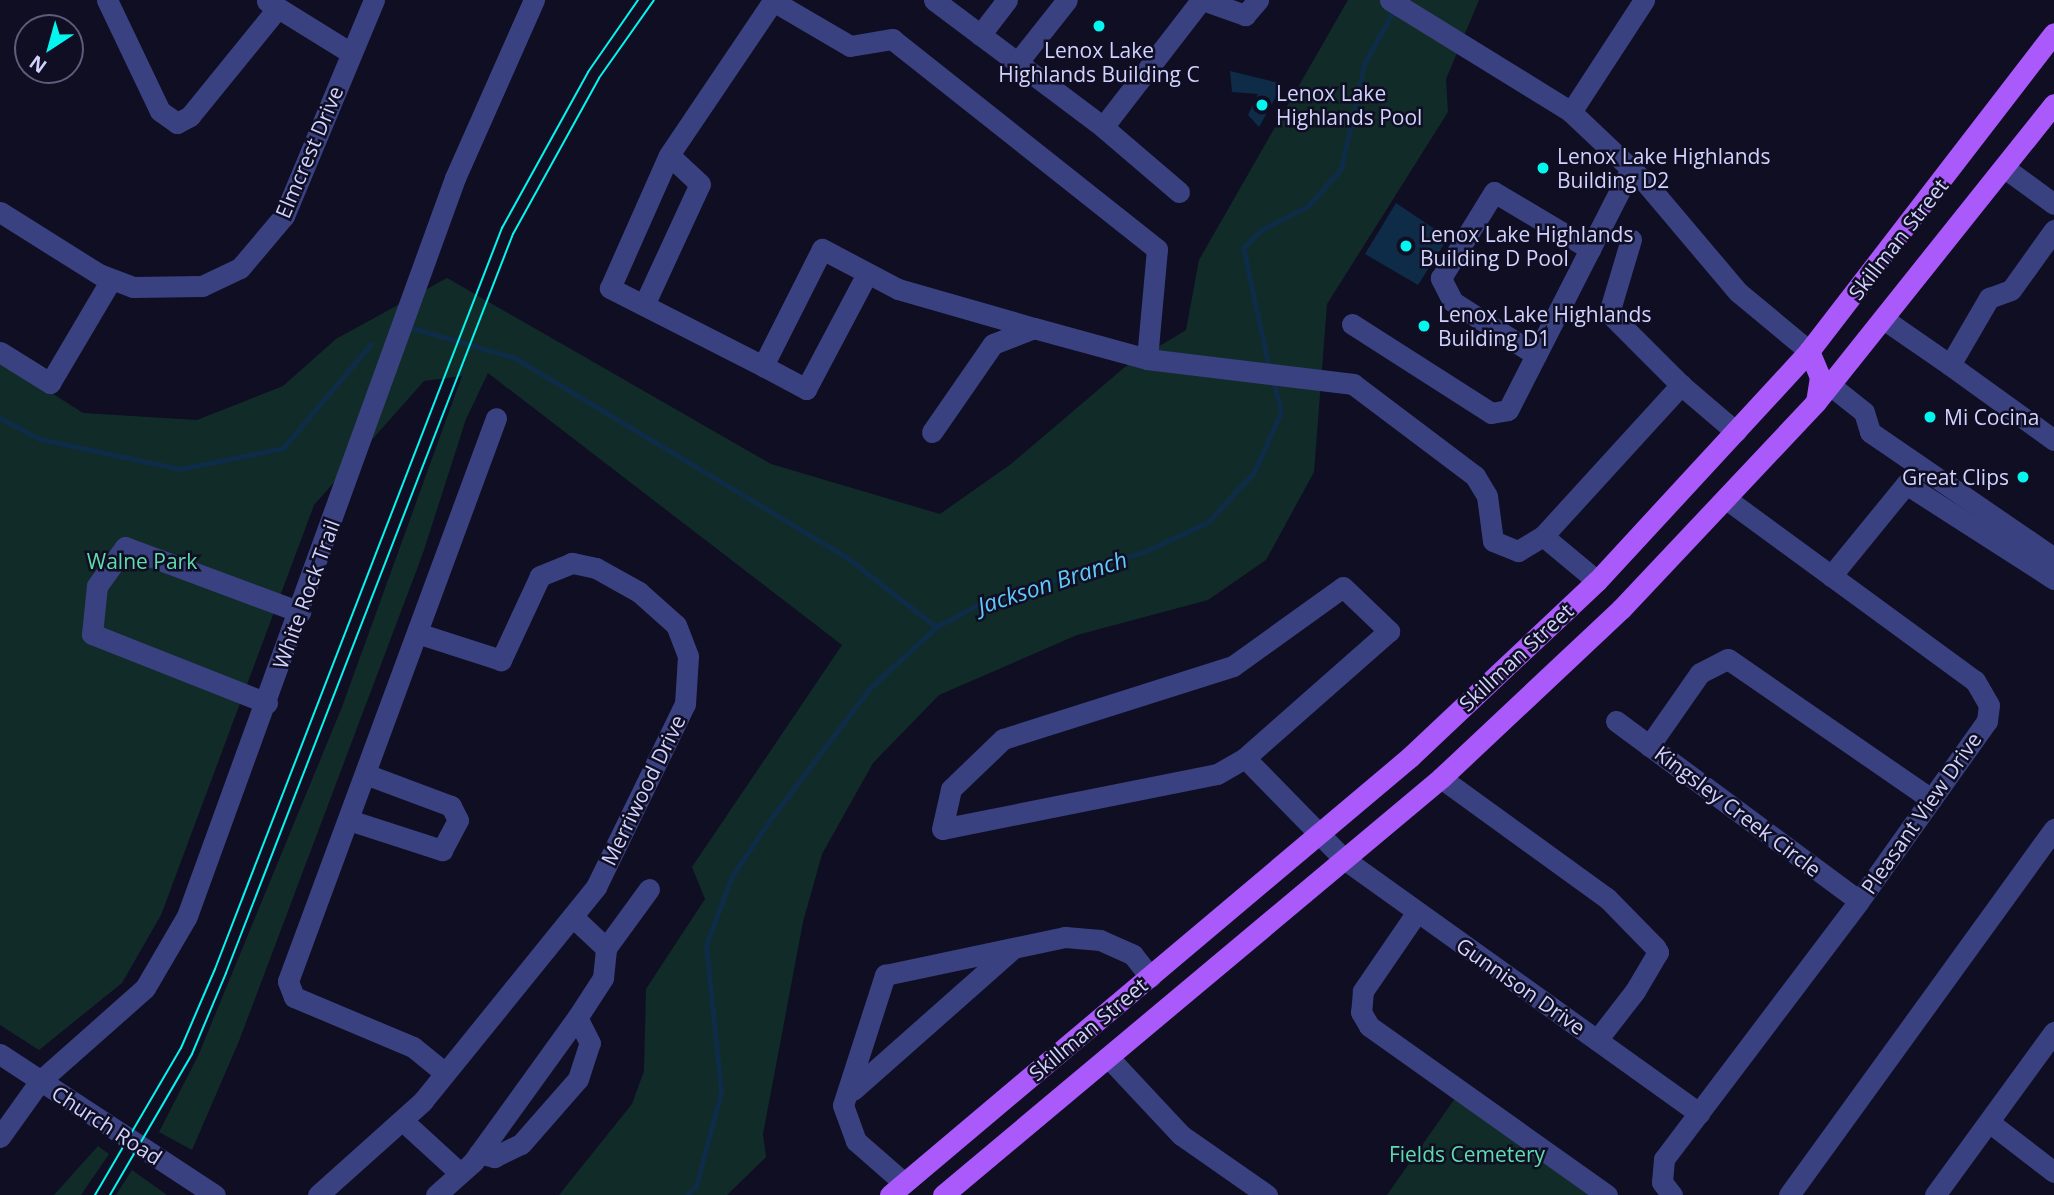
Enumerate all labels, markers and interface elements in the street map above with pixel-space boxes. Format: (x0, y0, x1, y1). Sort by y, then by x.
north arrow (14, 14, 84, 84)
marker: Lenox Lake Highlands Building C (1091, 18, 1107, 34)
place label: Lenox Lake Highlands Building C (998, 37, 1200, 87)
text: N (24, 49, 52, 79)
place label: Lenox Lake Highlands Pool (1276, 80, 1422, 130)
street label: Elmcrest Drive (270, 82, 348, 222)
marker: Lenox Lake Highlands Pool (1254, 97, 1270, 113)
place label: Lenox Lake Highlands Building D2 (1557, 143, 1770, 193)
marker: Lenox Lake Highlands Building D2 (1535, 160, 1551, 176)
street label: Skillman Street (1843, 174, 1953, 304)
place label: Lenox Lake Highlands Building D Pool (1420, 221, 1633, 271)
marker: Lenox Lake Highlands Building D Pool (1398, 238, 1414, 254)
place label: Lenox Lake Highlands Building D1 (1438, 301, 1651, 351)
marker: Lenox Lake Highlands Building D1 (1416, 318, 1432, 334)
place label: Mi Cocina (1944, 404, 2039, 430)
marker: Mi Cocina (1922, 409, 1938, 425)
place label: Great Clips (1902, 464, 2009, 490)
marker: Great Clips (2015, 469, 2031, 485)
street label: White Rock Trail (267, 516, 345, 672)
water label: Jackson Branch (974, 545, 1130, 619)
park label: Walne Park (87, 548, 197, 574)
street label: Skillman Street (1454, 598, 1578, 716)
street label: Merriwood Drive (596, 711, 690, 869)
street label: Pleasant View Drive (1856, 727, 1986, 899)
street label: Kingsley Creek Circle (1650, 740, 1826, 882)
street label: Gunnison Drive (1452, 932, 1590, 1040)
street label: Skillman Street (1024, 972, 1152, 1086)
street label: Church Road (47, 1080, 167, 1170)
park label: Fields Cemetery (1389, 1141, 1545, 1167)

